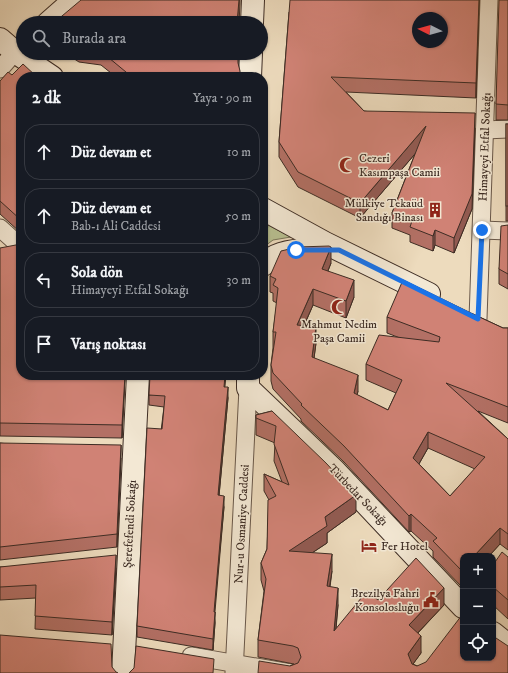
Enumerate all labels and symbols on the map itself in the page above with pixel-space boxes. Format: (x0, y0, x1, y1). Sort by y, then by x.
north arrow (412, 12, 448, 48)
street label: Himayeyi Etfal Sokağı (476, 92, 494, 202)
place label: Cezeri Kasımpaşa Camii (359, 151, 440, 180)
mosque icon: Cezeri Kasımpaşa Camii (338, 156, 356, 174)
place label: Mülkiye Tekaüd Sandığı Binası (345, 196, 423, 225)
building icon: Mülkiye Tekaüd Sandığı Binası (426, 201, 444, 219)
route end (473, 221, 491, 239)
route start (287, 241, 305, 259)
mosque icon: Mahmut Nedim Paşa Camii (330, 298, 348, 316)
place label: Mahmut Nedim Paşa Camii (301, 317, 377, 346)
street label: Türbedar Sokağı (325, 461, 391, 529)
street label: Nur-u Osmaniye Caddesi (231, 464, 253, 584)
street label: Şerefefendi Sokağı (120, 480, 140, 568)
hotel icon: Fer Hotel (360, 537, 378, 555)
place label: Fer Hotel (381, 539, 429, 554)
place label: Brezilya Fahri Konsolosluğu (351, 586, 419, 615)
public building icon: Brezilya Fahri Konsolosluğu (422, 591, 440, 609)

